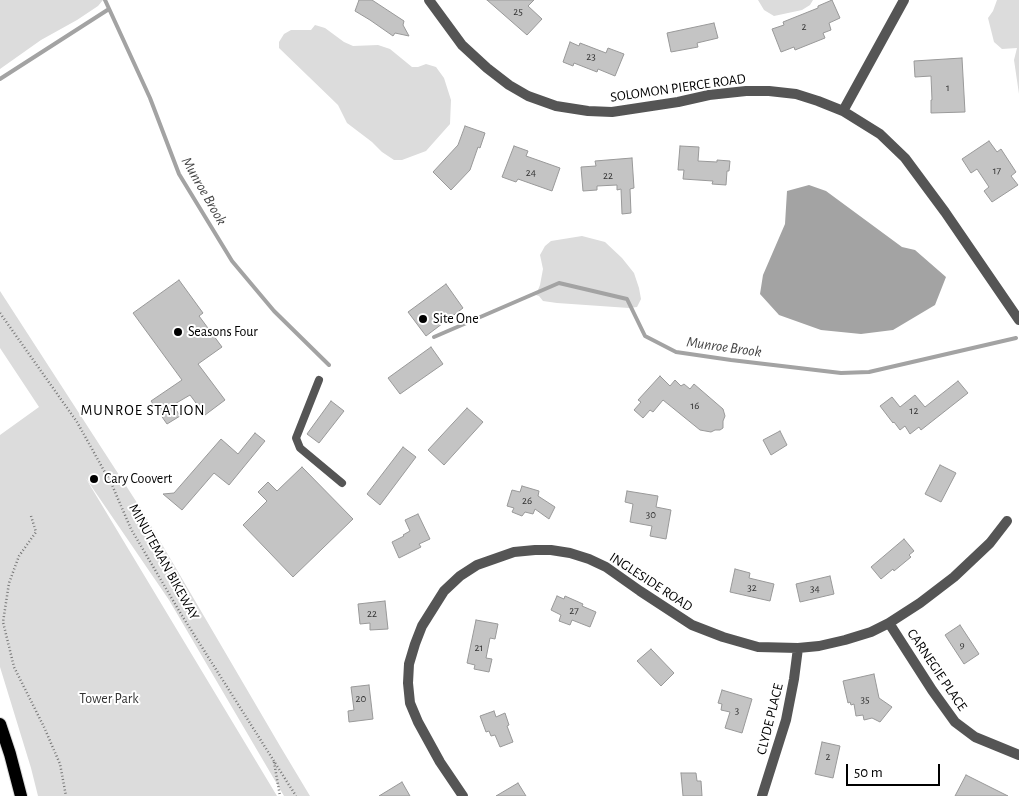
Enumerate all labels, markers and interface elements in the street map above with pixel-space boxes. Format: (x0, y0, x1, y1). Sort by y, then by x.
house number: 25 (513, 5, 523, 19)
house number: 2 (801, 20, 807, 34)
house number: 23 (586, 50, 596, 64)
street label: SOLOMON PIERCE ROAD (609, 70, 747, 106)
house number: 1 (946, 81, 950, 95)
water label: Munroe Brook (177, 154, 231, 228)
house number: 17 (993, 164, 1001, 178)
house number: 24 (526, 166, 536, 180)
house number: 22 (603, 169, 613, 183)
place label: Site One (433, 311, 479, 327)
marker: Site One (417, 313, 429, 325)
place label: Seasons Four (188, 324, 258, 340)
marker: Seasons Four (172, 326, 184, 338)
water label: Munroe Brook (685, 333, 763, 361)
house number: 16 (691, 399, 699, 413)
district label: MUNROE STATION (79, 401, 207, 419)
house number: 12 (910, 404, 918, 418)
place label: Cary Coovert (104, 471, 172, 487)
marker: Cary Coovert (88, 473, 100, 485)
house number: 26 (522, 494, 532, 508)
street label: MINUTEMAN BIKEWAY (125, 501, 203, 623)
house number: 30 (646, 508, 656, 522)
street label: INGLESIDE ROAD (606, 549, 696, 615)
house number: 32 (747, 581, 757, 595)
house number: 34 (810, 582, 820, 596)
house number: 27 (569, 604, 579, 618)
house number: 22 (367, 607, 377, 621)
street label: CARNEGIE PLACE (903, 626, 971, 714)
house number: 9 (959, 638, 965, 652)
house number: 21 (475, 641, 483, 655)
street label: CLYDE PLACE (753, 682, 787, 756)
park label: Tower Park (79, 691, 139, 707)
house number: 20 (356, 692, 366, 706)
house number: 35 (860, 693, 870, 707)
house number: 3 (735, 704, 739, 718)
house number: 2 (825, 750, 831, 764)
scale bar (849, 754, 943, 786)
text: 50 m (854, 765, 883, 780)

